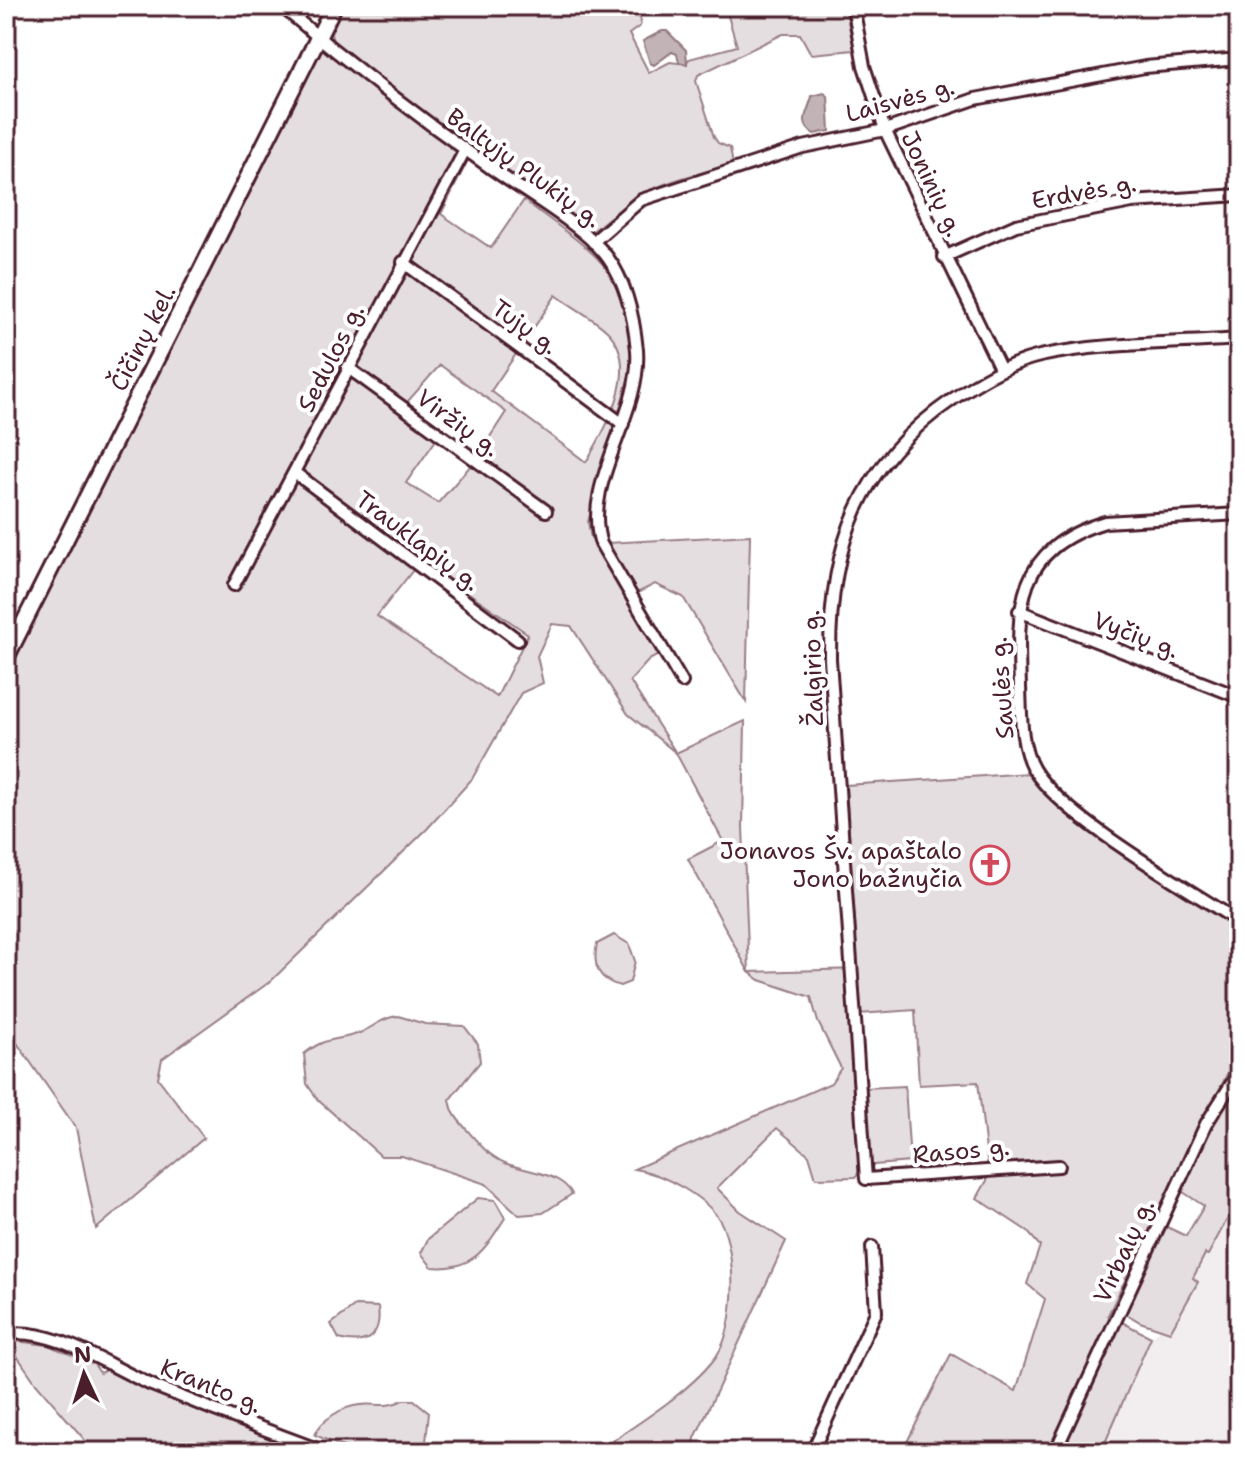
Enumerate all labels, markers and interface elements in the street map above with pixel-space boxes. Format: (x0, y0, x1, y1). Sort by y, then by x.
street label: Laisvės g. (842, 70, 958, 130)
street label: Baltųjų Plukių g. (440, 101, 608, 235)
street label: Joninių g. (894, 126, 970, 242)
street label: Erdvės g. (1029, 167, 1139, 217)
street label: Čičinų kel. (103, 279, 183, 397)
street label: Tujų g. (485, 292, 565, 362)
street label: Sedulos g. (290, 299, 372, 417)
street label: Viržių g. (410, 382, 506, 464)
street label: Trauklapių g. (349, 484, 487, 598)
street label: Vyčių g. (1088, 604, 1184, 666)
street label: Žalgirio g. (795, 609, 831, 727)
street label: Saulės g. (982, 636, 1022, 740)
place label: Jonavos Šv. apaštalo Jono bažnyčia (720, 835, 962, 895)
church icon: Jonavos Šv. apaštalo Jono bažnyčia (969, 844, 1011, 886)
street label: Rasos g. (911, 1131, 1011, 1171)
street label: Virbalų g. (1086, 1194, 1162, 1308)
north arrow (44, 1334, 124, 1414)
text: N (73, 1339, 92, 1370)
street label: Kranto g. (156, 1351, 266, 1421)

